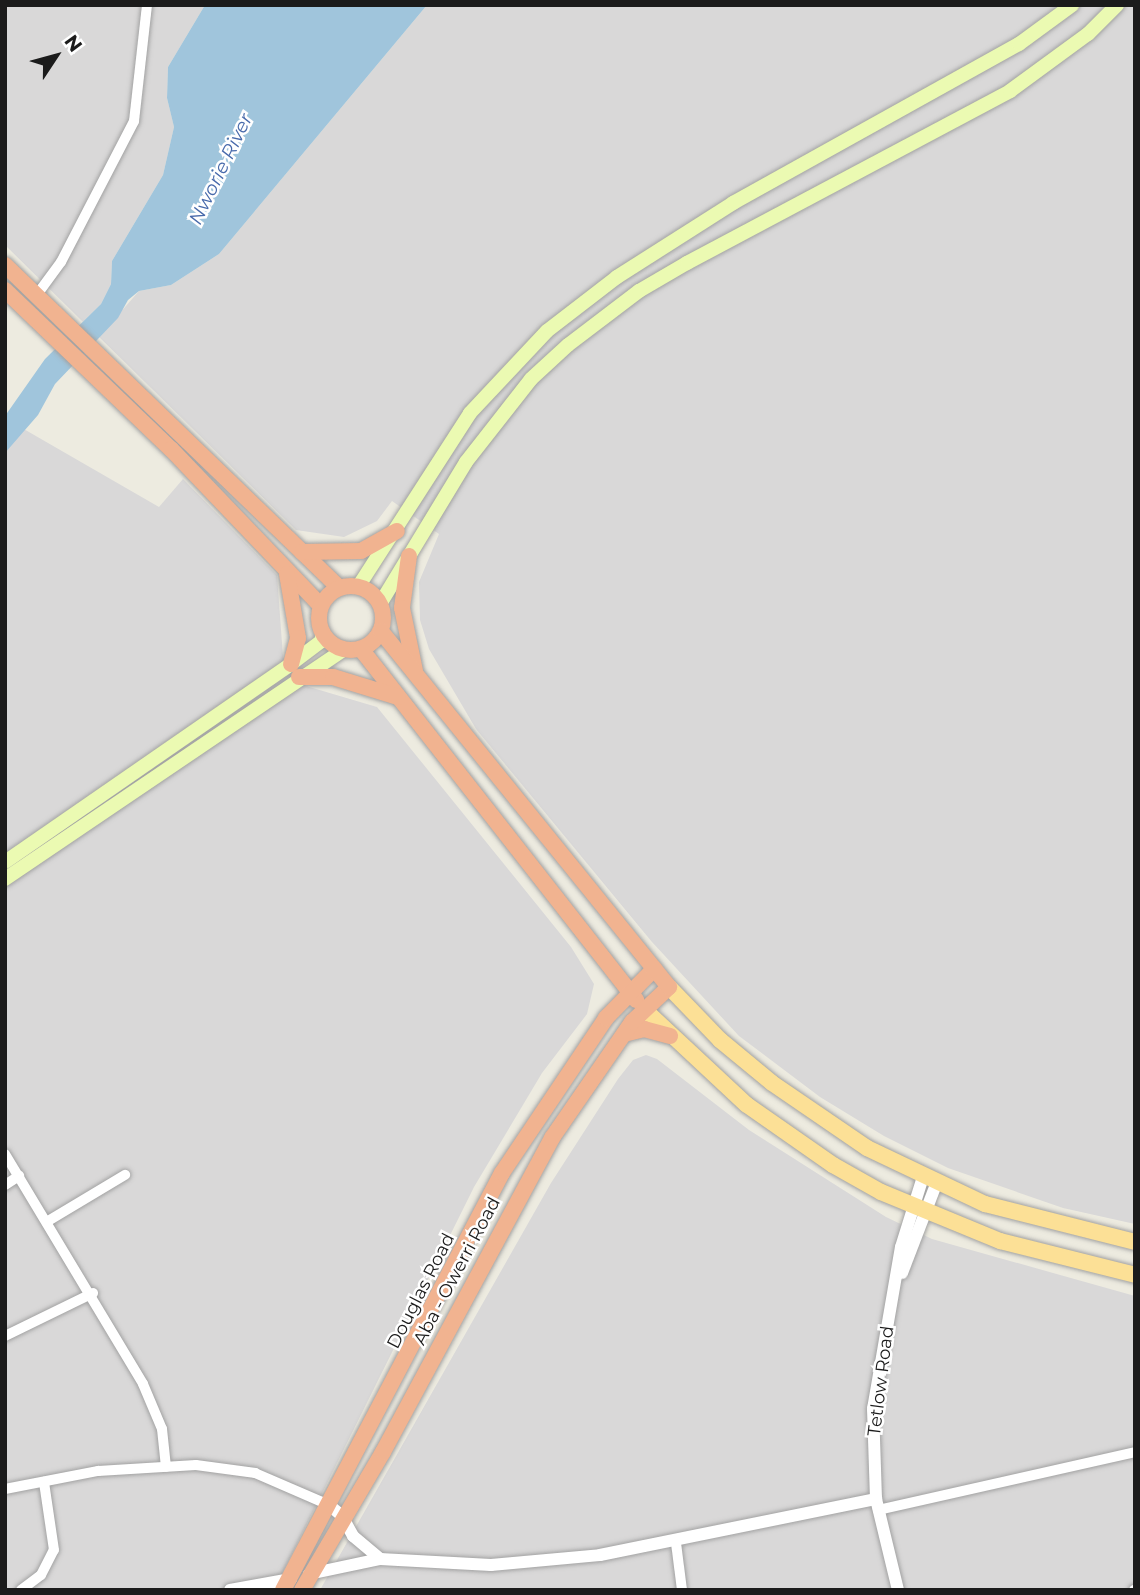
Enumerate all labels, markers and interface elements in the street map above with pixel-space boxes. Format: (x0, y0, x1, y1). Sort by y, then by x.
north arrow (21, 21, 91, 91)
text: N (60, 30, 87, 56)
water label: Nworie River (184, 110, 258, 228)
street label: Aba - Owerri Road (409, 1193, 505, 1349)
street label: Douglas Road (383, 1230, 459, 1352)
street label: Tetlow Road (864, 1325, 898, 1437)

